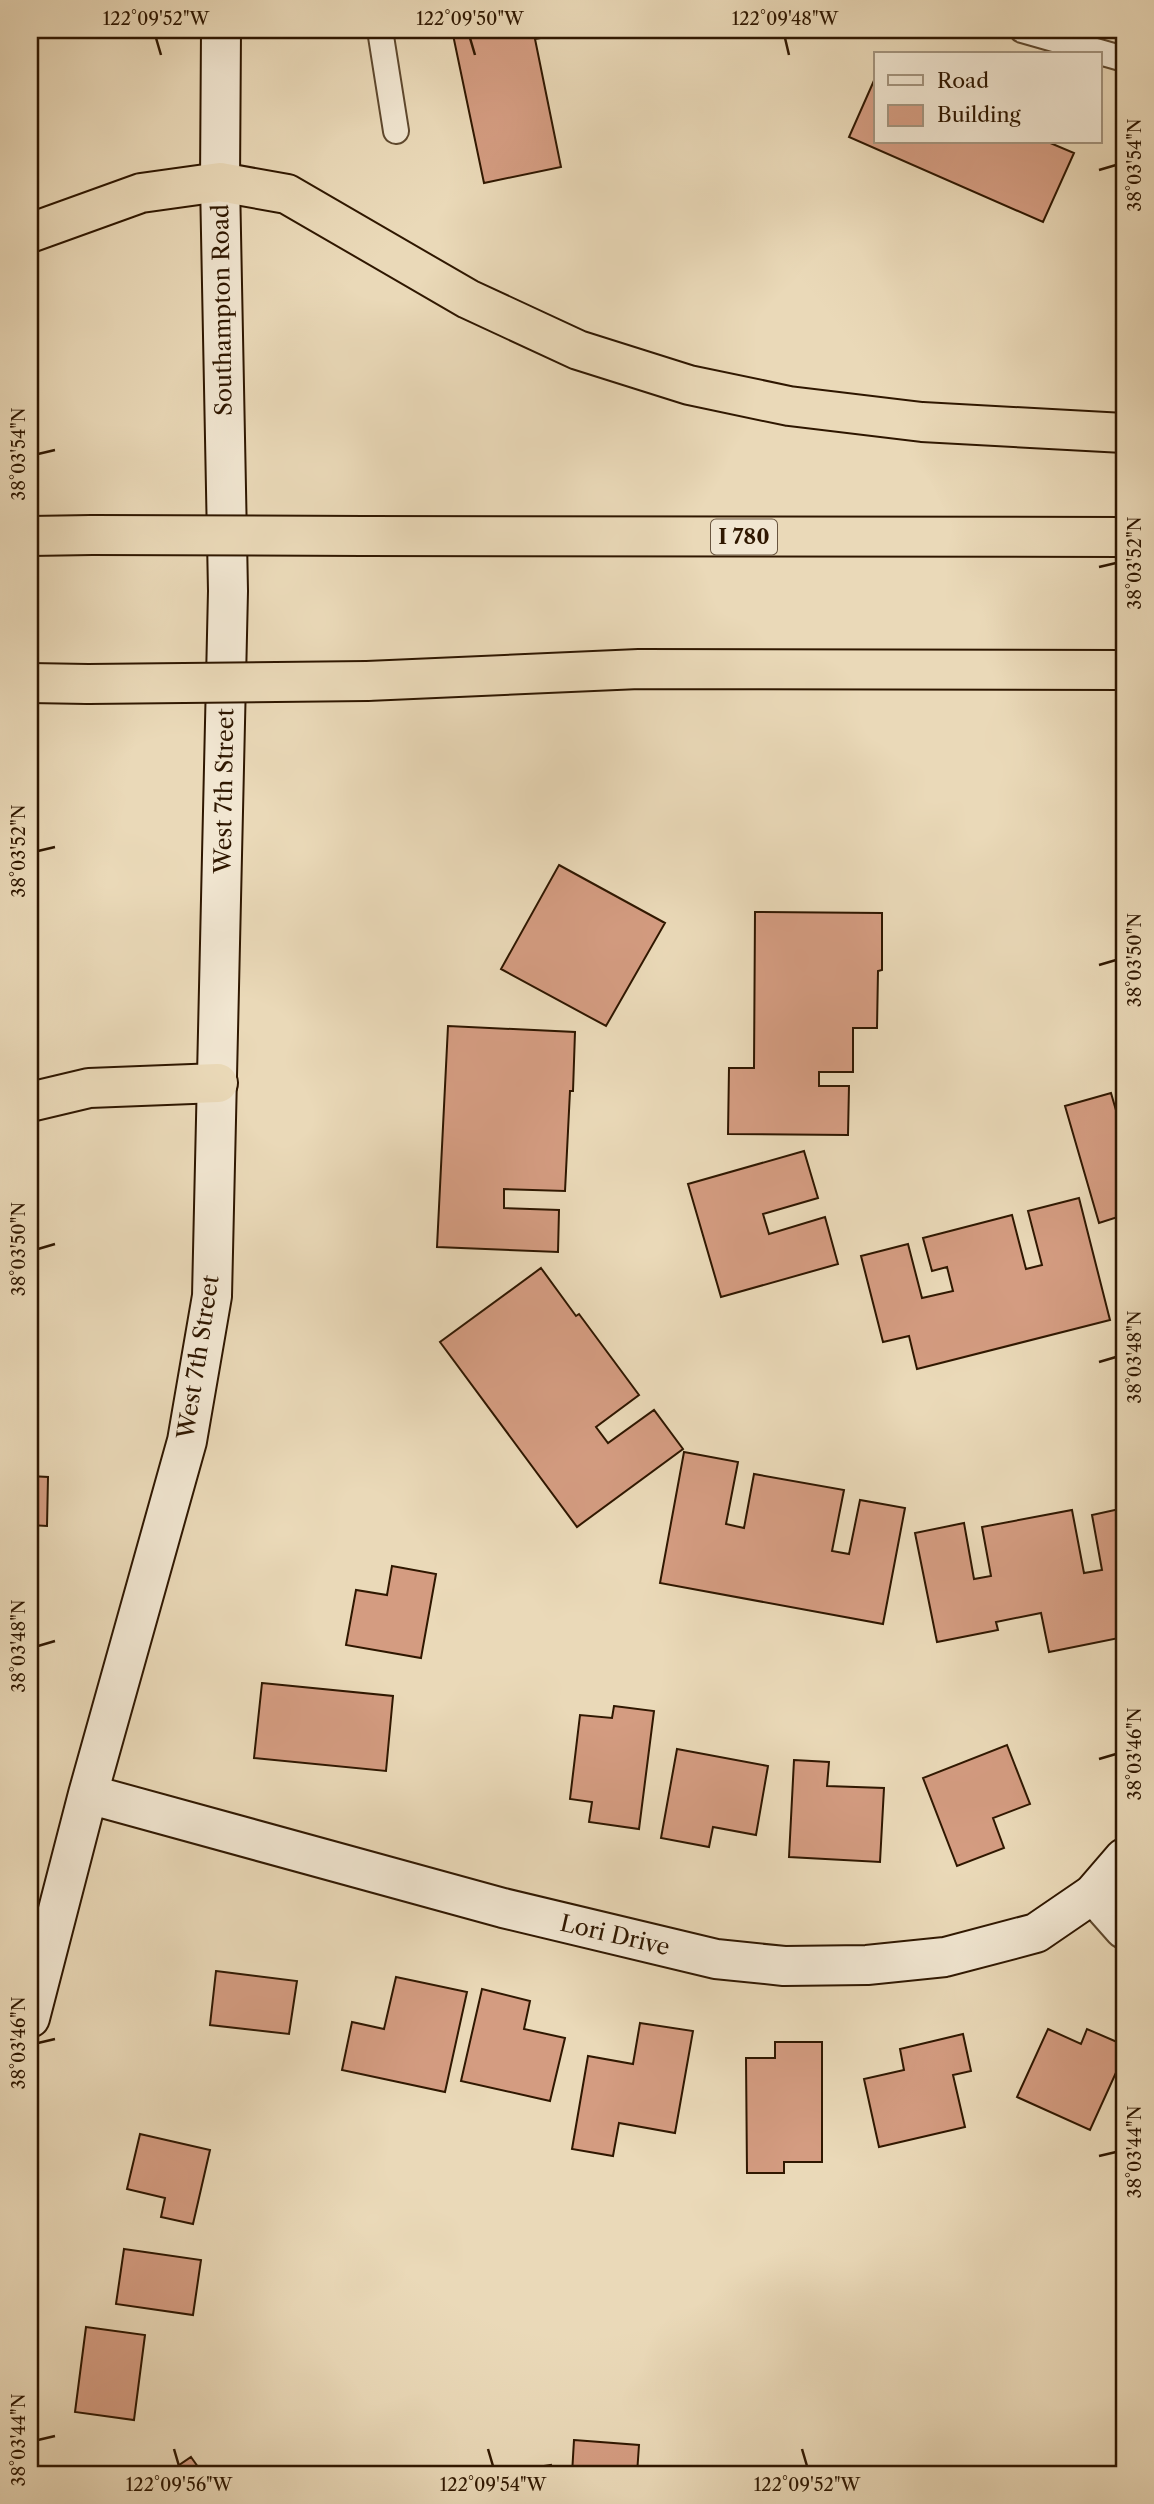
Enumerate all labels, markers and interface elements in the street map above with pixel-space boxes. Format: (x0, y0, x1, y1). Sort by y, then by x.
text: 122°09'52"W (103, 8, 211, 30)
text: 122°09'50"W (416, 8, 525, 30)
text: 122°09'48"W (732, 8, 840, 30)
legend (874, 52, 1102, 144)
text: Road (937, 68, 989, 93)
text: Building (937, 102, 1022, 127)
text: 38°03'54"N (1124, 118, 1146, 212)
street label: Southampton Road (206, 204, 238, 416)
text: 38°03'54"N (8, 407, 30, 501)
text: 38°03'52"N (1124, 516, 1146, 610)
road number: I 780 (711, 520, 777, 554)
street label: West 7th Street (209, 708, 239, 875)
text: 38°03'52"N (8, 804, 30, 898)
text: 38°03'50"N (1124, 913, 1146, 1007)
text: 38°03'50"N (8, 1202, 30, 1296)
street label: West 7th Street (171, 1273, 225, 1442)
text: 38°03'48"N (1124, 1310, 1146, 1404)
text: 38°03'48"N (8, 1599, 30, 1693)
text: 38°03'46"N (1124, 1707, 1146, 1801)
street label: Lori Drive (557, 1909, 673, 1961)
text: 38°03'46"N (8, 1996, 30, 2090)
text: 38°03'44"N (1124, 2105, 1146, 2199)
text: 38°03'44"N (8, 2393, 30, 2487)
text: 122°09'56"W (126, 2474, 234, 2496)
text: 122°09'54"W (440, 2474, 548, 2496)
text: 122°09'52"W (754, 2474, 862, 2496)

